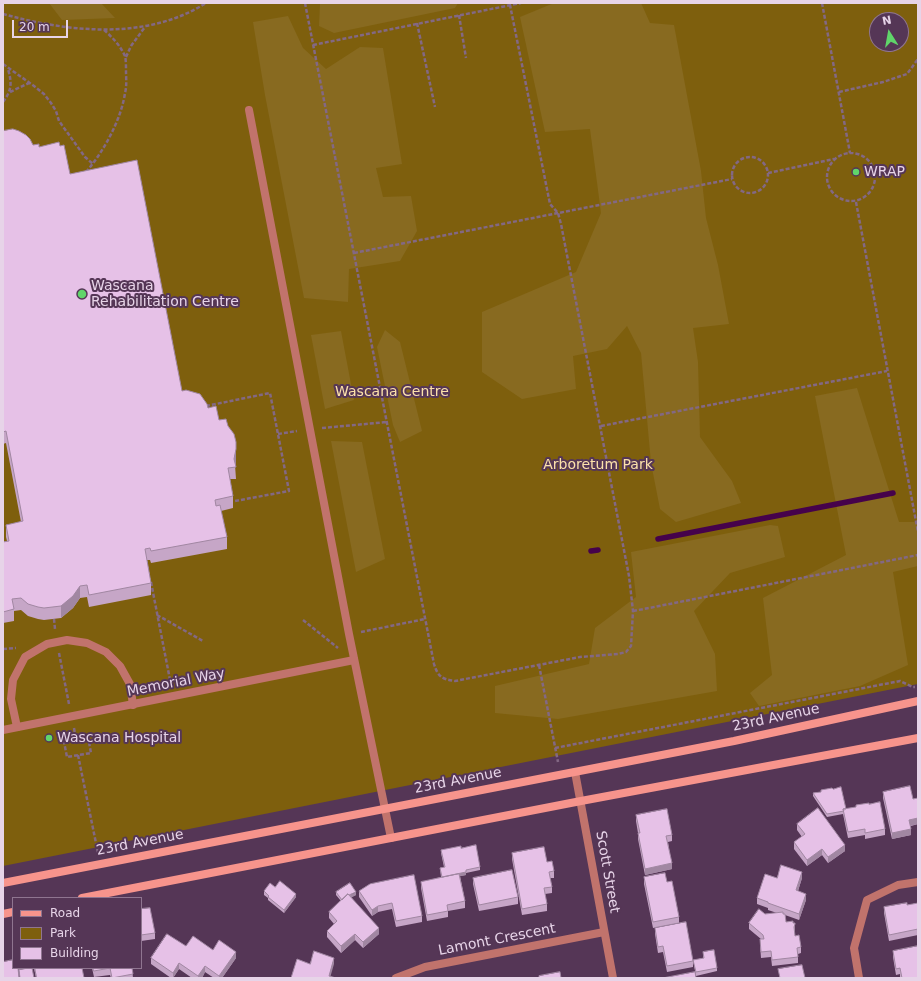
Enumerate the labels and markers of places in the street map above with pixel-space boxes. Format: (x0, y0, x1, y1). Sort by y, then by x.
place label: WRAP (864, 164, 905, 180)
marker: WRAP (851, 167, 861, 177)
place label: Wascana Rehabilitation Centre (91, 278, 239, 310)
marker: Wascana Rehabilitation Centre (76, 288, 88, 300)
place label: Wascana Hospital (57, 730, 181, 746)
marker: Wascana Hospital (44, 733, 54, 743)

